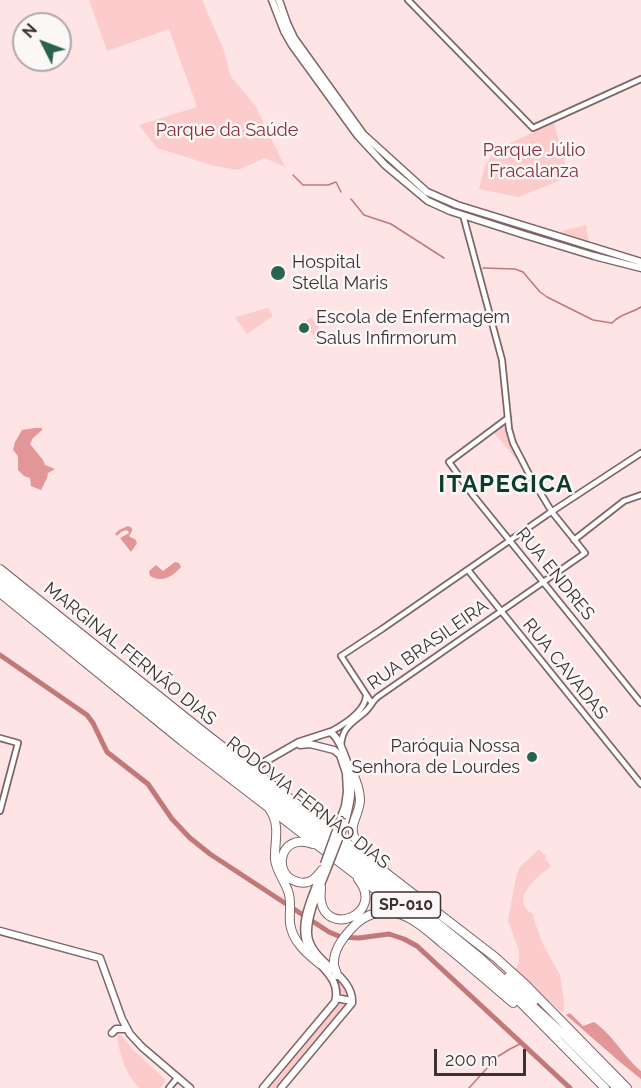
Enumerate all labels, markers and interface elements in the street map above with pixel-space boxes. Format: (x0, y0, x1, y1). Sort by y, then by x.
north arrow (12, 12, 72, 72)
text: N (19, 20, 41, 42)
park label: Parque da Saúde (156, 120, 298, 142)
park label: Parque Júlio Fracalanza (483, 140, 585, 182)
place label: Hospital Stella Maris (292, 252, 388, 294)
marker: Hospital Stella Maris (269, 264, 287, 282)
place label: Escola de Enfermagem Salus Infirmorum (316, 307, 510, 350)
marker: Escola de Enfermagem Salus Infirmorum (297, 321, 311, 335)
district label: ITAPEGICA (438, 471, 574, 499)
street label: RUA ENDRES (511, 523, 599, 625)
street label: MARGINAL FERNÃO DIAS (39, 578, 221, 730)
street label: RUA BRASILEIRA (363, 595, 493, 695)
street label: RUA CAVADAS (518, 614, 612, 724)
street label: RODOVIA FERNÃO DIAS (222, 732, 394, 874)
place label: Paróquia Nossa Senhora de Lourdes (352, 736, 520, 778)
marker: Paróquia Nossa Senhora de Lourdes (525, 750, 539, 764)
road number: SP-010 (372, 892, 440, 918)
scale bar (437, 1037, 528, 1075)
text: 200 m (445, 1049, 498, 1070)

